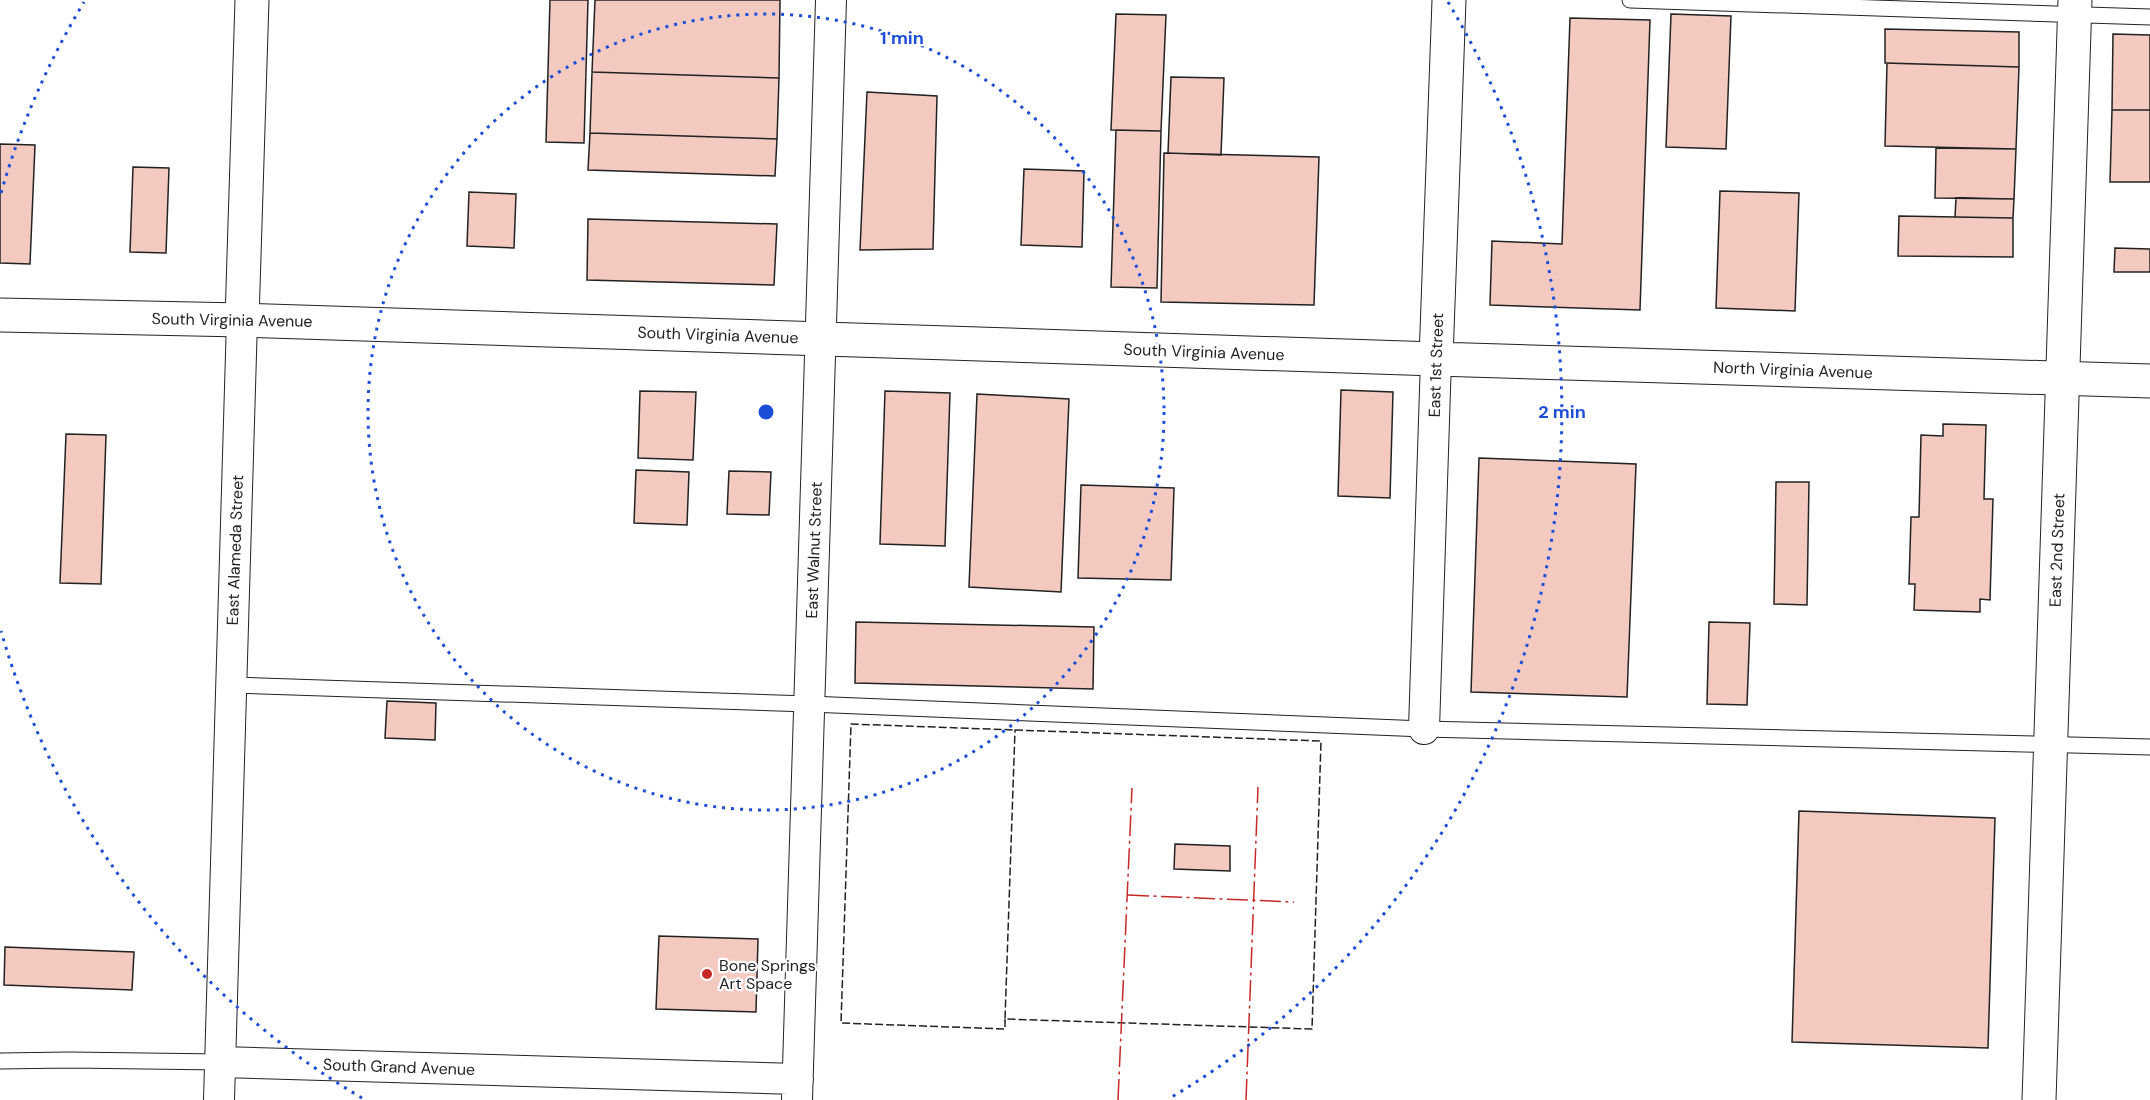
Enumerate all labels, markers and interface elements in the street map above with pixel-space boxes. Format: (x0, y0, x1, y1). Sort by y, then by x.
text: 1 min (880, 26, 924, 50)
street label: South Virginia Avenue (151, 308, 313, 332)
street label: East 1st Street (1424, 312, 1448, 418)
street label: South Virginia Avenue (637, 322, 799, 348)
street label: South Virginia Avenue (1123, 339, 1285, 365)
street label: North Virginia Avenue (1713, 357, 1873, 383)
text: 2 min (1538, 400, 1586, 424)
centre of rings (756, 402, 776, 422)
street label: East Alameda Street (222, 474, 248, 626)
street label: East Walnut Street (801, 481, 827, 619)
street label: East 2nd Street (2045, 493, 2069, 607)
place label: Bone Springs Art Space (719, 955, 816, 994)
marker: Bone Springs Art Space (700, 967, 714, 981)
street label: South Grand Avenue (323, 1054, 475, 1080)

